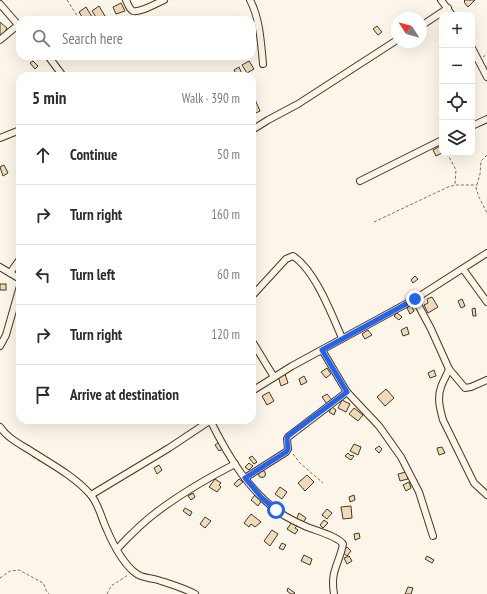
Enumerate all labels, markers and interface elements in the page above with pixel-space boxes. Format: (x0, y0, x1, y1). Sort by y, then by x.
north arrow (391, 12, 427, 48)
map controls (439, 12, 475, 156)
button: + (439, 12, 475, 48)
search box (16, 16, 256, 60)
icon: search (30, 27, 52, 49)
text: Search here (62, 29, 123, 48)
button: − (439, 48, 475, 84)
button: locate (439, 84, 475, 120)
text: 5 min (32, 87, 66, 109)
text: Walk · 390 m (182, 90, 240, 107)
button: layers (439, 120, 475, 156)
icon: ahead (32, 144, 54, 166)
text: Continue (70, 145, 117, 164)
text: 50 m (217, 146, 240, 163)
icon: right (32, 204, 54, 226)
text: Turn right (70, 205, 122, 224)
text: 160 m (211, 206, 240, 223)
icon: left (32, 264, 54, 286)
text: Turn left (70, 265, 115, 284)
text: 60 m (217, 266, 240, 283)
route end (406, 290, 424, 308)
icon: right (32, 324, 54, 346)
text: Turn right (70, 325, 122, 344)
text: 120 m (211, 326, 240, 343)
icon: arrive (32, 384, 54, 406)
text: Arrive at destination (70, 385, 179, 404)
route start (267, 501, 285, 519)

